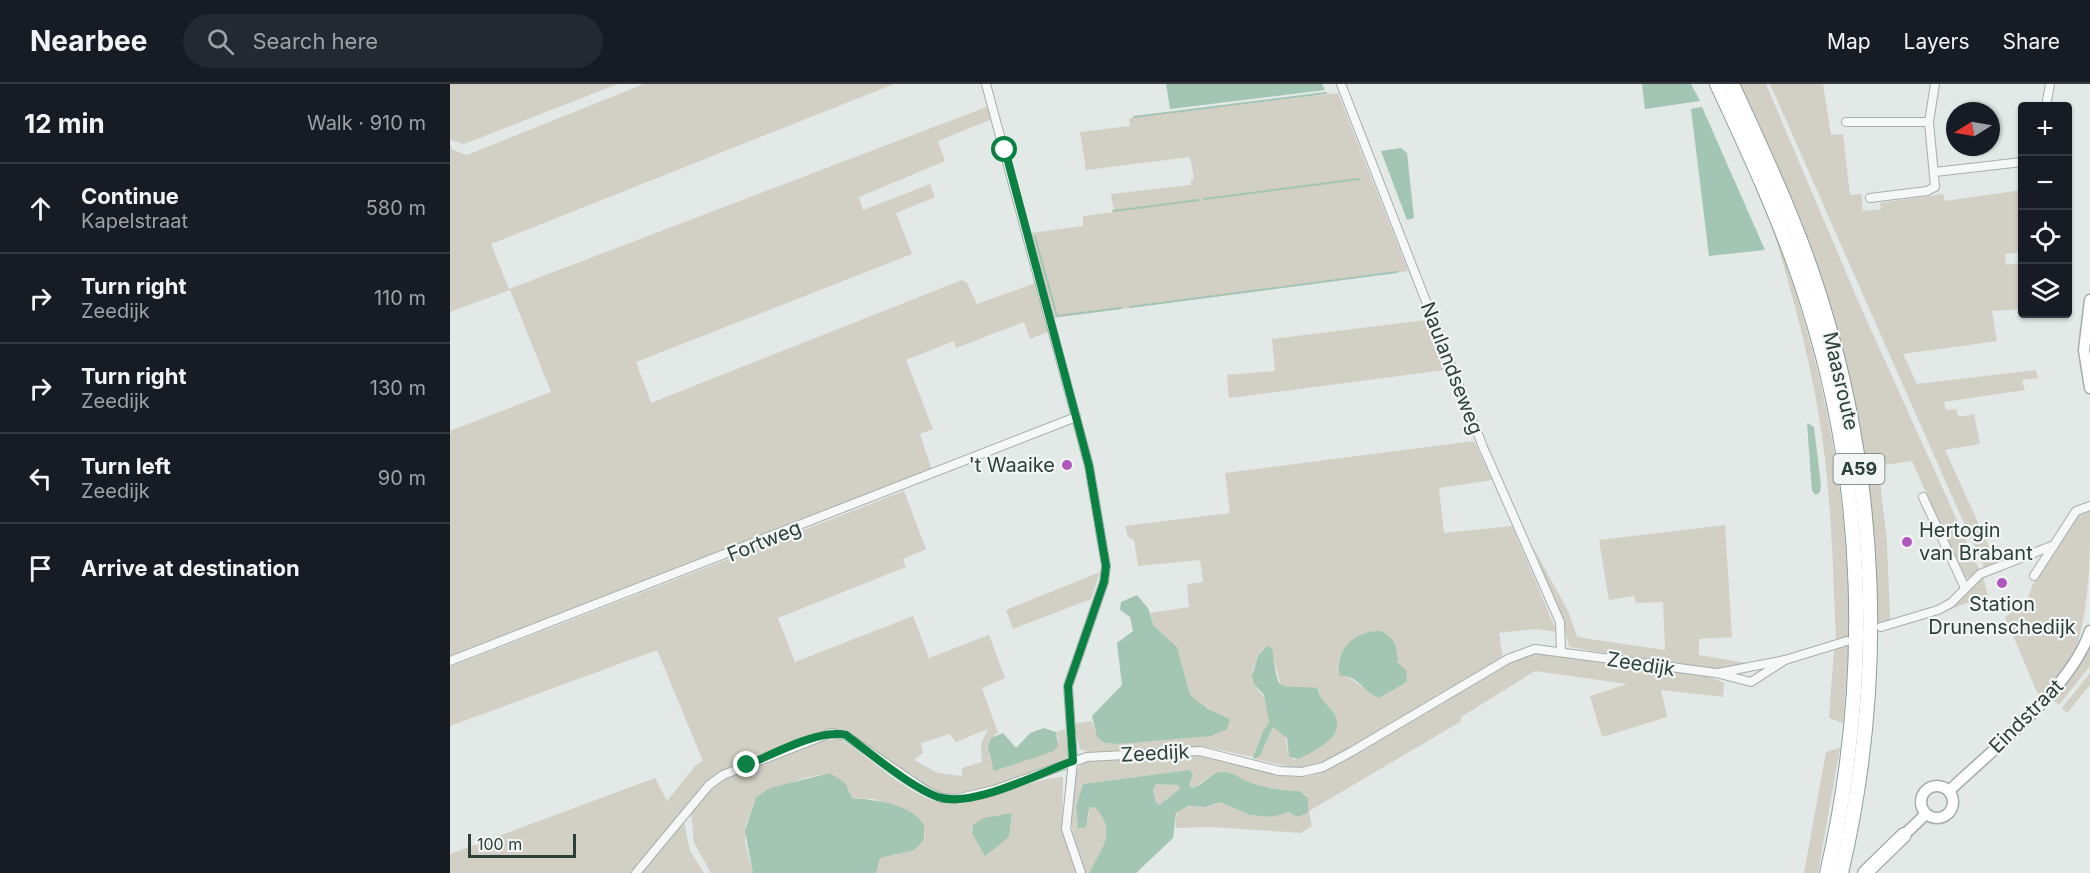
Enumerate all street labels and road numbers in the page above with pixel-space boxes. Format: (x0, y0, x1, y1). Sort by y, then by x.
street label: Naulandseweg (1416, 298, 1488, 438)
street label: Maasroute (1818, 330, 1864, 432)
road number: A59 (1834, 454, 1884, 484)
street label: Fortweg (724, 515, 804, 567)
street label: Zeedijk (1605, 647, 1677, 681)
street label: Eindstraat (1984, 674, 2068, 758)
street label: Zeedijk (1120, 739, 1190, 767)

